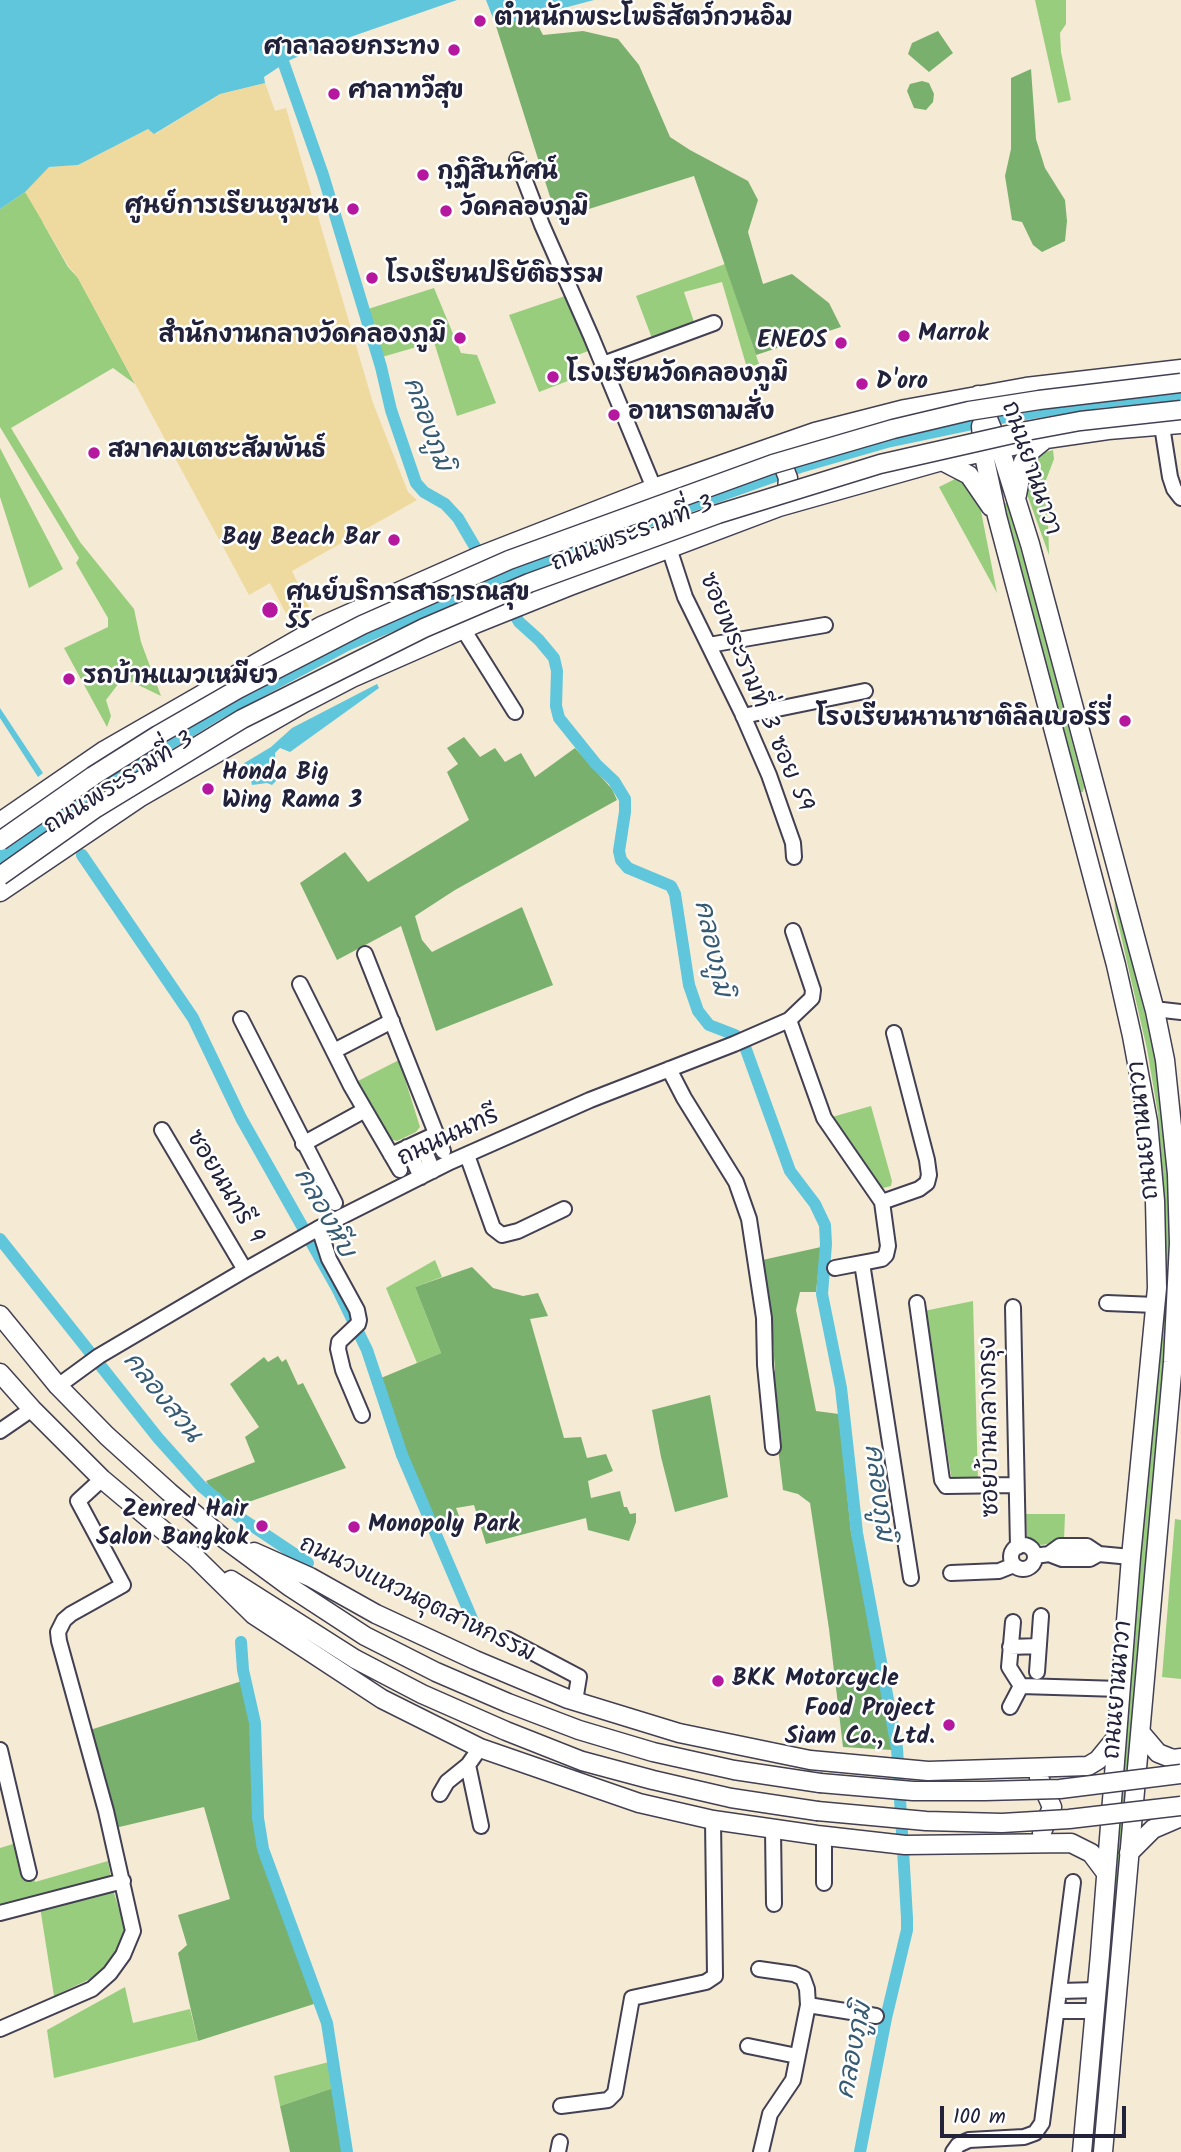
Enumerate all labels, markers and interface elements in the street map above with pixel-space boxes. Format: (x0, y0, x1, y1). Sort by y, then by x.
place label: ตำหนักพระโพธิสัตว์กวนอิม (494, 7, 793, 35)
marker: ตำหนักพระโพธิสัตว์กวนอิม (472, 13, 488, 29)
place label: ศาลาลอยกระทง (263, 36, 440, 64)
marker: ศาลาลอยกระทง (446, 42, 462, 58)
place label: ศาลาทวีสุข (348, 80, 464, 108)
marker: ศาลาทวีสุข (326, 86, 342, 102)
place label: กุฏิสินทัศน์ (437, 161, 558, 189)
marker: กุฏิสินทัศน์ (415, 167, 431, 183)
place label: ศูนย์การเรียนชุมชน (125, 195, 339, 223)
place label: วัดคลองภูมิ (460, 197, 588, 225)
marker: ศูนย์การเรียนชุมชน (345, 201, 361, 217)
marker: วัดคลองภูมิ (438, 203, 454, 219)
place label: โรงเรียนปริยัติธรรม (386, 264, 604, 292)
marker: โรงเรียนปริยัติธรรม (364, 270, 380, 286)
place label: Marrok (918, 322, 989, 350)
place label: สำนักงานกลางวัดคลองภูมิ (158, 324, 446, 352)
marker: Marrok (896, 328, 912, 344)
place label: ENEOS (757, 329, 827, 357)
marker: สำนักงานกลางวัดคลองภูมิ (452, 330, 468, 346)
marker: ENEOS (833, 335, 849, 351)
place label: โรงเรียนวัดคลองภูมิ (567, 363, 788, 391)
marker: โรงเรียนวัดคลองภูมิ (545, 369, 561, 385)
place label: D'oro (876, 370, 928, 398)
water label: คลองภูมิ (394, 374, 456, 476)
marker: D'oro (854, 376, 870, 392)
street label: ถนนยานนาวา (993, 398, 1065, 540)
place label: อาหารตามสั่ง (628, 401, 774, 429)
marker: อาหารตามสั่ง (606, 407, 622, 423)
place label: สมาคมเตชะสัมพันธ์ (108, 439, 326, 467)
marker: สมาคมเตชะสัมพันธ์ (86, 445, 102, 461)
street label: ถนนพระรามที่ 3 (548, 492, 718, 580)
place label: Bay Beach Bar (222, 526, 380, 554)
marker: Bay Beach Bar (386, 532, 402, 548)
street label: ซอยพระรามที่ 3 ซอย 59 (691, 569, 817, 817)
place label: ศูนย์บริการสาธารณสุข 55 (286, 582, 529, 638)
marker: ศูนย์บริการสาธารณสุข 55 (260, 600, 280, 620)
place label: รถบ้านแมวเหมียว (83, 665, 278, 693)
marker: รถบ้านแมวเหมียว (61, 671, 77, 687)
place label: โรงเรียนนานาชาติลิลเบอร์รี่ (816, 707, 1111, 735)
marker: โรงเรียนนานาชาติลิลเบอร์รี่ (1117, 713, 1133, 729)
street label: ถนนพระรามที่ 3 (40, 727, 200, 843)
place label: Honda Big Wing Rama 3 (222, 761, 362, 817)
marker: Honda Big Wing Rama 3 (200, 781, 216, 797)
water label: คลองภูมิ (685, 898, 735, 1000)
street label: ถนนยานนาวา (1124, 1059, 1168, 1201)
street label: ถนนนนทรี (394, 1103, 504, 1175)
street label: ซอยนนทรี 9 (178, 1126, 268, 1250)
water label: คลองหีบ (285, 1164, 359, 1264)
street label: ซอยบ้านกลางกรุง (976, 1336, 1008, 1518)
water label: คลองสวน (114, 1348, 206, 1450)
water label: คลองภูมิ (855, 1443, 897, 1543)
place label: Zenred Hair Salon Bangkok (96, 1498, 248, 1554)
place label: Monopoly Park (368, 1513, 519, 1541)
marker: Zenred Hair Salon Bangkok (254, 1518, 270, 1534)
marker: Monopoly Park (346, 1519, 362, 1535)
street label: ถนนวงแหวนอุตสาหกรรม (293, 1531, 539, 1671)
street label: ถนนยานนาวา (1100, 1619, 1140, 1761)
place label: BKK Motorcycle (732, 1667, 899, 1695)
marker: BKK Motorcycle (710, 1673, 726, 1689)
place label: Food Project Siam Co., Ltd. (785, 1697, 935, 1753)
marker: Food Project Siam Co., Ltd. (941, 1717, 957, 1733)
water label: คลองภูมิ (832, 2000, 882, 2102)
scale bar (943, 2092, 1128, 2136)
text: 100 m (953, 2101, 1006, 2134)

